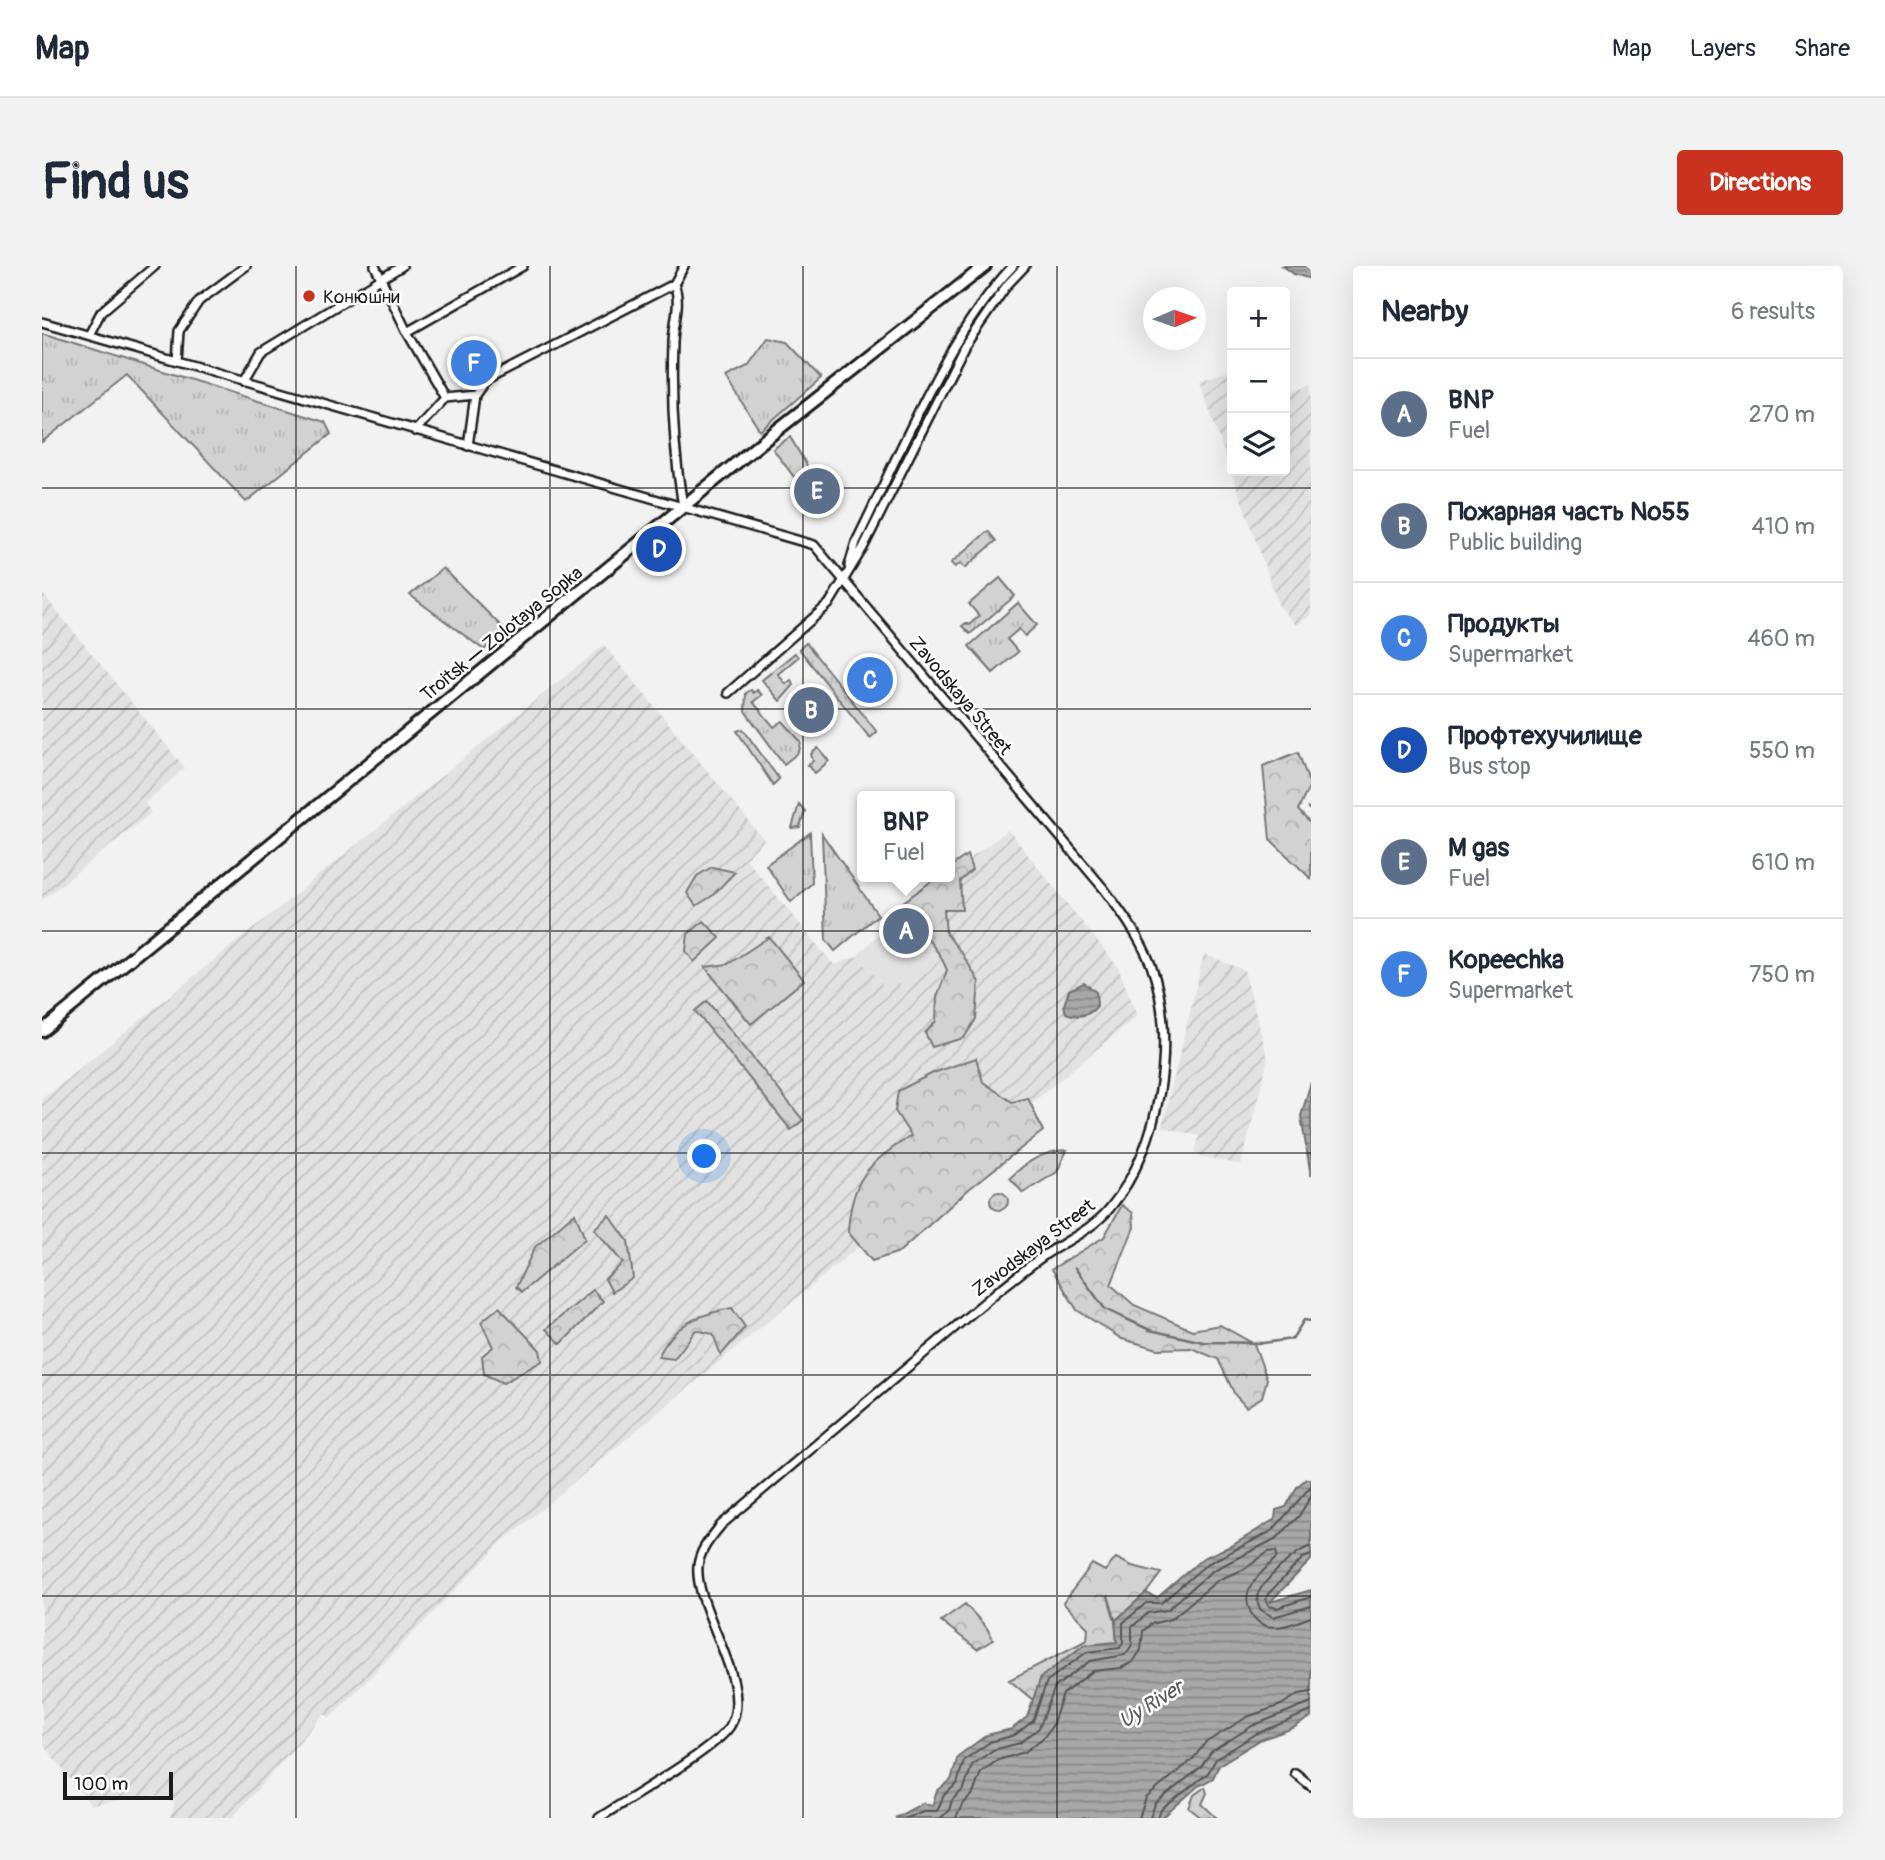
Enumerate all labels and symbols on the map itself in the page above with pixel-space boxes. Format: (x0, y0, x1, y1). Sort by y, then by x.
place label: Конюшни (323, 285, 400, 309)
north arrow (1143, 287, 1206, 350)
marker: Конюшни (301, 288, 317, 304)
pin: F (451, 337, 497, 389)
pin: E (794, 465, 840, 517)
pin: D (636, 523, 682, 575)
street label: Troitsk — Zolotaya Sopka (416, 561, 588, 707)
street label: Zavodskaya Street (904, 631, 1017, 760)
pin: C (847, 654, 893, 706)
pin: B (788, 684, 834, 736)
pin: A (883, 905, 929, 957)
your location (687, 1139, 721, 1173)
street label: Zavodskaya Street (967, 1194, 1100, 1302)
water label: Uy River (1114, 1673, 1191, 1735)
scale bar (63, 1769, 173, 1801)

